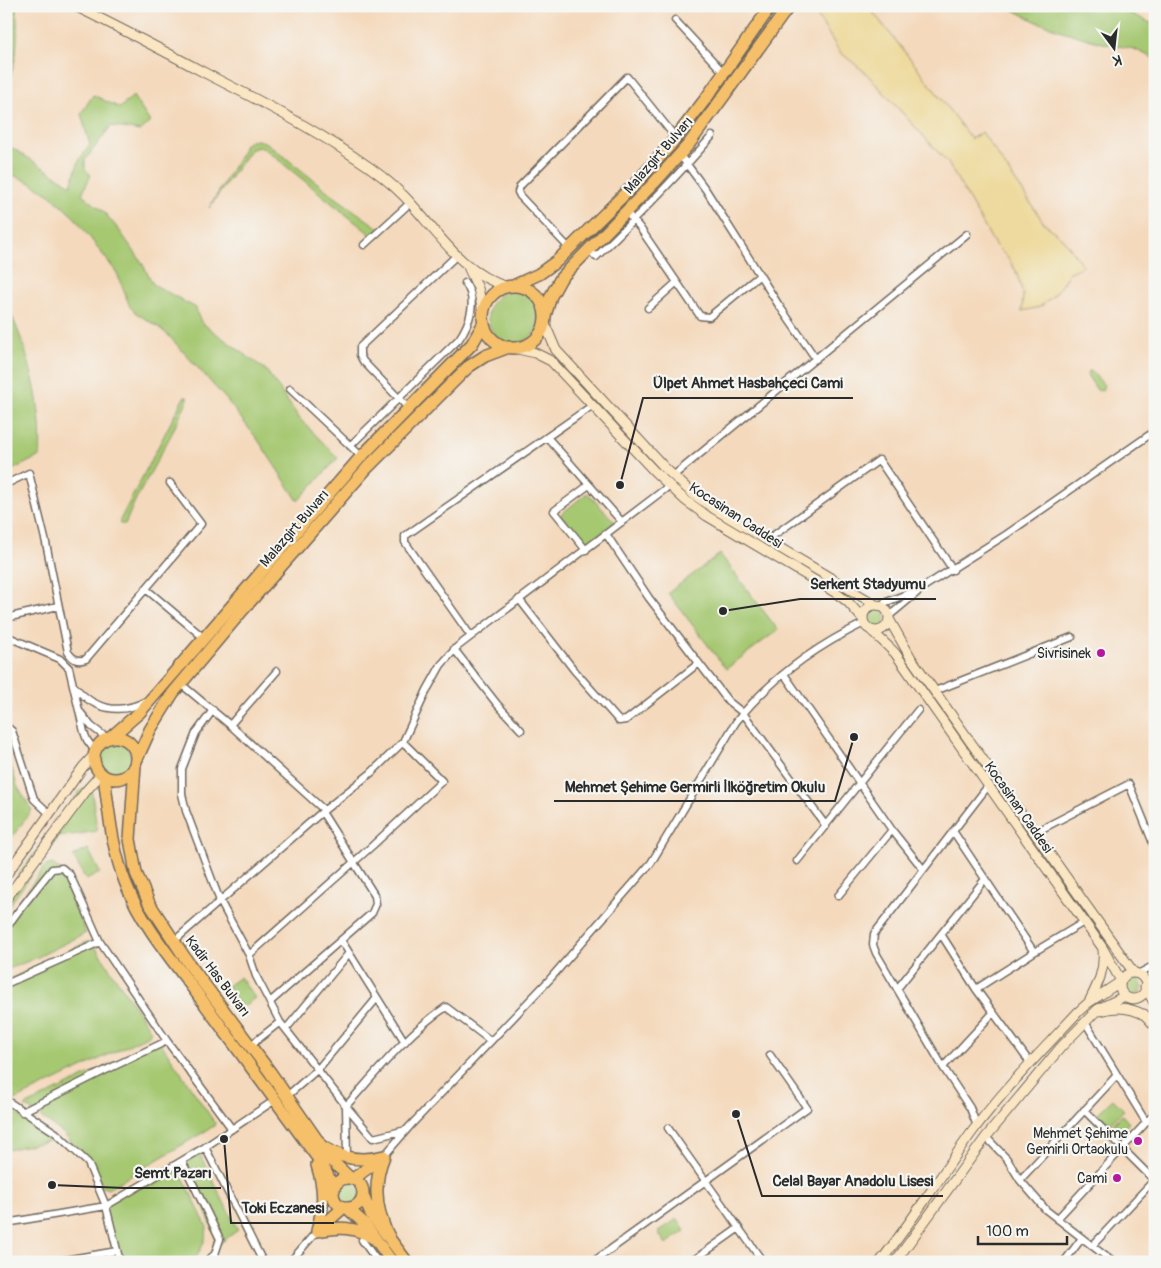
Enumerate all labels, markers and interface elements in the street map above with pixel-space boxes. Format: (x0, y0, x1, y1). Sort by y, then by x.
north arrow (1088, 22, 1138, 72)
text: K (1110, 51, 1124, 70)
street label: Malazgirt Bulvarı (620, 113, 697, 197)
callout: Ülpet Ahmet Hasbahçeci Cami (643, 368, 853, 398)
text: Ülpet Ahmet Hasbahçeci Cami (653, 374, 843, 393)
street label: Kocasinan Caddesi (686, 479, 786, 552)
street label: Malazgirt Bulvarı (256, 486, 333, 570)
callout: Serkent Stadyumu (800, 569, 936, 599)
text: Serkent Stadyumu (810, 575, 926, 594)
place label: Sivrisinek (1037, 645, 1091, 662)
marker: Sivrisinek (1095, 647, 1107, 659)
street label: Kocasinan Caddesi (981, 758, 1057, 857)
callout: Mehmet Şehime Germirli İlköğretim Okulu (554, 771, 835, 801)
text: Mehmet Şehime Germirli İlköğretim Okulu (565, 778, 826, 797)
street label: Kadir Has Bulvarı (182, 932, 254, 1020)
place label: Mehmet Şehime Gemirli Ortaokulu (1026, 1125, 1128, 1158)
marker: Mehmet Şehime Gemirli Ortaokulu (1132, 1135, 1144, 1147)
callout: Semt Pazarı (124, 1158, 221, 1188)
text: Semt Pazarı (134, 1164, 212, 1183)
callout: Celal Bayar Anadolu Lisesi (762, 1166, 943, 1196)
place label: Cami (1077, 1170, 1108, 1187)
text: Celal Bayar Anadolu Lisesi (773, 1172, 934, 1191)
marker: Cami (1111, 1172, 1123, 1184)
callout: Toki Eczanesi (231, 1193, 334, 1223)
text: Toki Eczanesi (241, 1199, 325, 1218)
scale bar (978, 1213, 1067, 1245)
text: 100 m (986, 1222, 1029, 1241)

